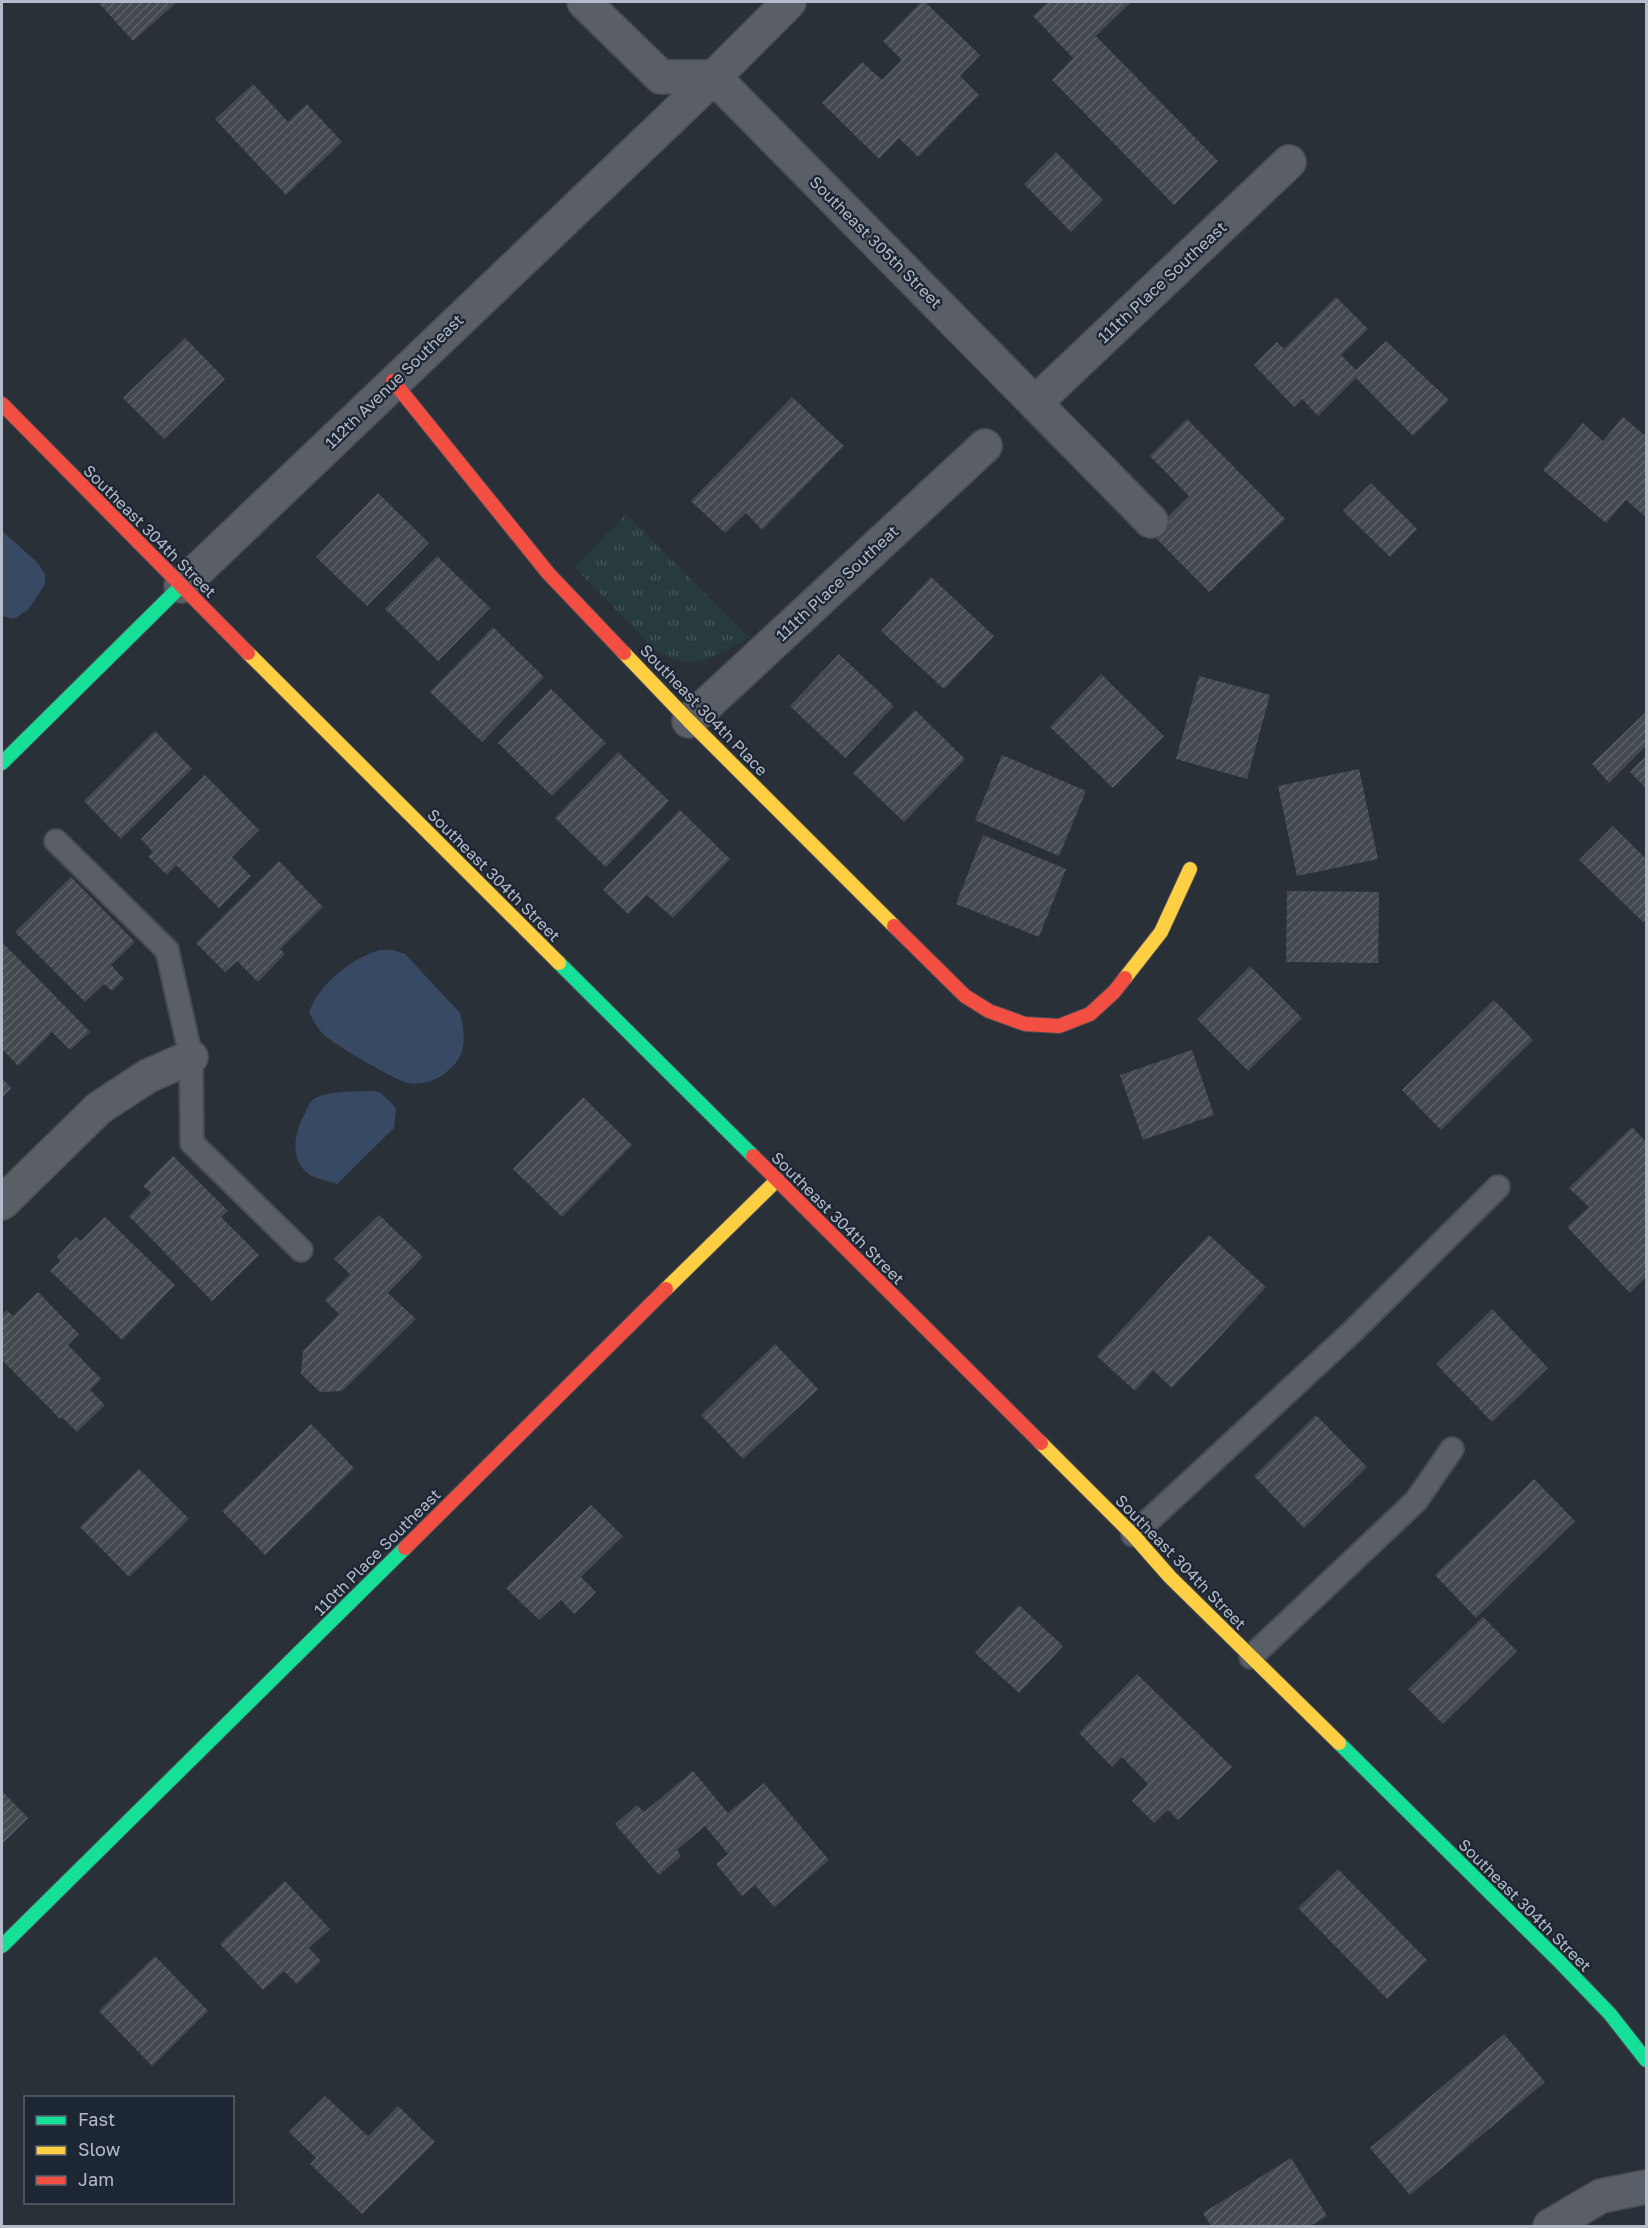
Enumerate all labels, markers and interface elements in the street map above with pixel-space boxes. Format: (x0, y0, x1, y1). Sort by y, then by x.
street label: Southeast 305th Street (806, 172, 946, 312)
street label: 111th Place Southeast (1093, 217, 1231, 347)
street label: 112th Avenue Southeast (321, 310, 467, 452)
street label: Southeast 304th Street (79, 460, 221, 602)
street label: 111th Place Southeat (771, 521, 903, 645)
street label: Southeast 304th Place (636, 640, 772, 780)
street label: Southeast 304th Street (423, 804, 565, 946)
street label: Southeast 304th Street (767, 1147, 909, 1289)
street label: 110th Place Southeast (309, 1484, 445, 1620)
street label: Southeast 304th Street (1111, 1490, 1251, 1634)
street label: Southeast 304th Street (1454, 1834, 1596, 1976)
legend (24, 2096, 234, 2204)
text: Fast (78, 2108, 115, 2130)
text: Slow (78, 2138, 121, 2160)
text: Jam (78, 2168, 114, 2190)

